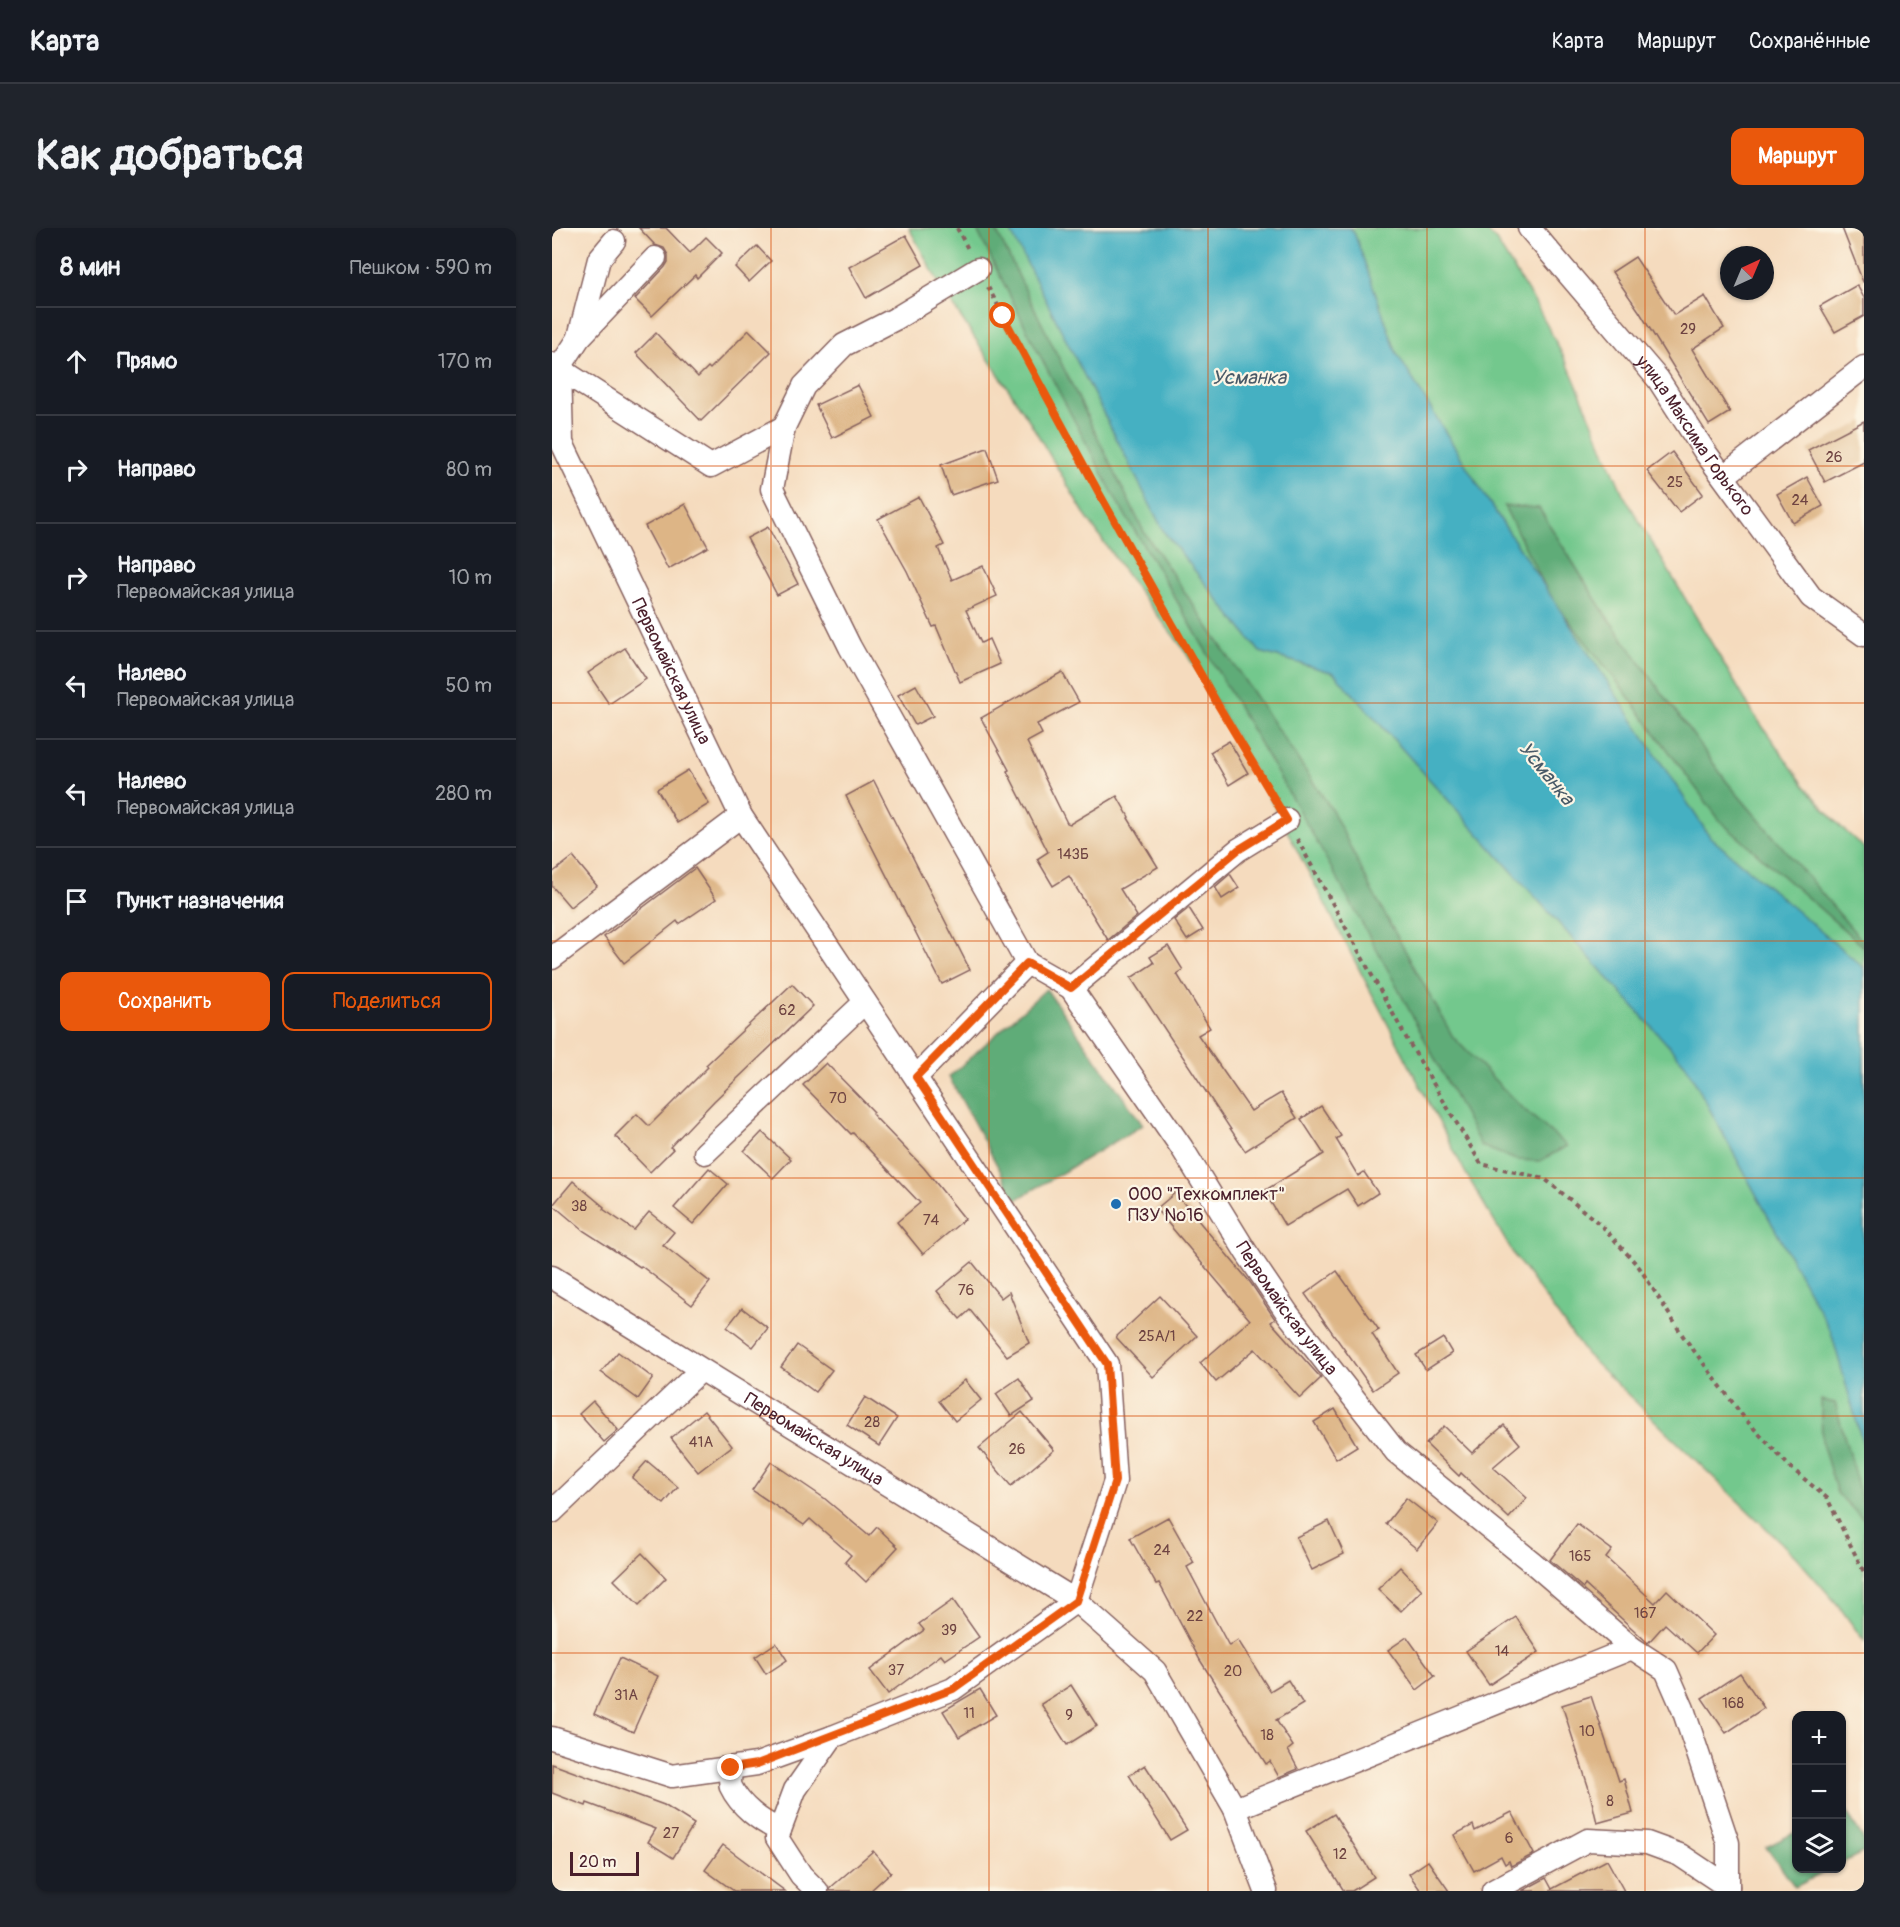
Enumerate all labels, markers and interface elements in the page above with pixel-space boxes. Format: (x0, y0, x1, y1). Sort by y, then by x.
text: Карта (30, 24, 99, 59)
text: Карта (1552, 28, 1604, 55)
text: Маршрут (1637, 28, 1716, 55)
text: Сохранённые (1749, 28, 1870, 55)
button: Маршрут (1731, 128, 1864, 185)
text: Как добраться (36, 130, 303, 182)
north arrow (1720, 246, 1774, 300)
text: 8 мин (60, 251, 120, 283)
text: Пешком · 590 m (350, 255, 492, 280)
route start (989, 302, 1015, 328)
house number: 29 (1680, 320, 1696, 339)
icon: ahead (60, 345, 93, 378)
text: Прямо (117, 347, 177, 375)
text: 170 m (438, 349, 492, 374)
street label: улица Максима Горького (1630, 350, 1759, 521)
water label: Усманка (1212, 365, 1288, 390)
house number: 26 (1825, 448, 1843, 467)
icon: right (60, 453, 93, 486)
text: Направо (117, 455, 196, 483)
text: 80 m (446, 457, 492, 482)
house number: 25 (1667, 473, 1683, 492)
house number: 24 (1791, 491, 1809, 510)
text: Направо (117, 551, 196, 579)
icon: right (60, 561, 93, 594)
text: 10 m (448, 565, 492, 590)
text: Первомайская улица (117, 579, 294, 604)
street label: Первомайская улица (626, 594, 716, 748)
text: Налево (117, 659, 186, 687)
icon: left (60, 669, 93, 702)
text: 50 m (445, 673, 492, 698)
text: Первомайская улица (117, 687, 294, 712)
water label: Усманка (1514, 737, 1581, 811)
text: Налево (117, 767, 186, 795)
icon: left (60, 777, 93, 810)
text: 280 m (435, 781, 492, 806)
text: Первомайская улица (117, 795, 294, 820)
house number: 143Б (1057, 845, 1089, 864)
icon: arrive (60, 885, 93, 918)
text: Пункт назначения (117, 887, 284, 915)
button: Сохранить (60, 972, 270, 1031)
button: Поделиться (282, 972, 492, 1031)
house number: 62 (778, 1001, 796, 1020)
house number: 70 (829, 1089, 847, 1108)
place label: ООО "Техкомплект" ПЗУ №16 (1128, 1183, 1285, 1227)
house number: 38 (571, 1197, 587, 1216)
marker: ООО "Техкомплект" ПЗУ №16 (1109, 1197, 1123, 1211)
house number: 74 (923, 1211, 940, 1230)
street label: Первомайская улица (1230, 1237, 1343, 1380)
house number: 76 (958, 1281, 974, 1300)
house number: 25А/1 (1138, 1327, 1176, 1346)
street label: Первомайская улица (740, 1388, 888, 1491)
house number: 28 (864, 1413, 880, 1432)
house number: 41А (689, 1433, 713, 1452)
house number: 26 (1008, 1440, 1026, 1459)
house number: 24 (1153, 1541, 1171, 1560)
house number: 165 (1569, 1547, 1591, 1566)
house number: 167 (1634, 1604, 1656, 1623)
house number: 22 (1187, 1607, 1203, 1626)
house number: 39 (941, 1621, 957, 1640)
house number: 14 (1495, 1642, 1510, 1661)
house number: 37 (888, 1661, 904, 1680)
house number: 20 (1224, 1662, 1242, 1681)
house number: 31А (614, 1686, 638, 1705)
house number: 168 (1722, 1694, 1745, 1713)
house number: 11 (963, 1704, 975, 1723)
house number: 9 (1065, 1706, 1073, 1725)
map controls (1792, 1711, 1846, 1873)
button: + (1792, 1711, 1846, 1765)
house number: 10 (1579, 1722, 1595, 1741)
house number: 18 (1260, 1726, 1274, 1745)
route end (717, 1754, 743, 1780)
button: − (1792, 1765, 1846, 1819)
house number: 8 (1606, 1792, 1614, 1811)
button: layers (1792, 1819, 1846, 1873)
house number: 27 (663, 1824, 679, 1843)
house number: 6 (1505, 1829, 1513, 1848)
house number: 12 (1333, 1845, 1347, 1864)
scale bar (570, 1849, 639, 1876)
text: 20 m (579, 1852, 617, 1872)

